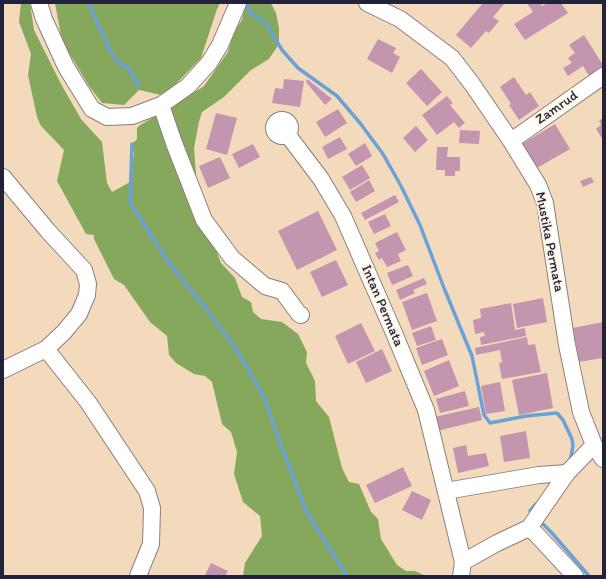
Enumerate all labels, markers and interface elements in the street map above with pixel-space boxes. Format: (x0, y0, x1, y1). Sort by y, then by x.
street label: Zamrud (533, 87, 581, 129)
street label: Mustika Permata (531, 190, 567, 294)
street label: Intan Permata (357, 263, 407, 349)

